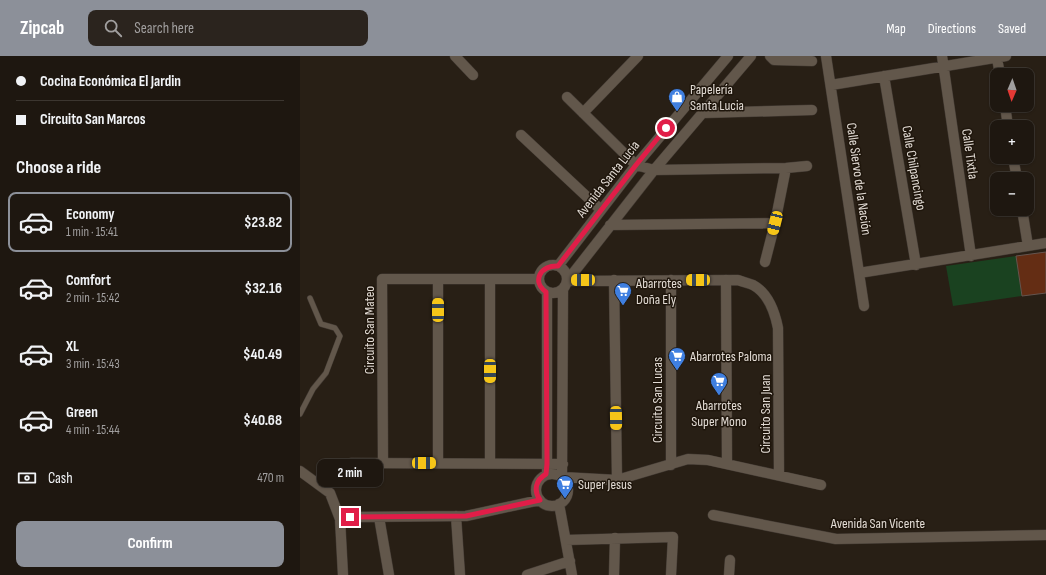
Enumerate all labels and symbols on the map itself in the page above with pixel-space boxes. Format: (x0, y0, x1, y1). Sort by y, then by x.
north arrow (990, 68, 1034, 112)
place label: Papelería Santa Lucia (690, 81, 744, 114)
shop icon: Papelería Santa Lucia (667, 87, 687, 112)
route start (657, 119, 675, 137)
street label: Calle Siervo de la Nación (843, 122, 875, 236)
street label: Calle Chilpancingo (898, 124, 930, 212)
street label: Calle Tixtla (958, 128, 982, 180)
street label: Avenida Santa Lucía (572, 137, 643, 222)
car (766, 210, 784, 236)
car (571, 274, 595, 286)
car (686, 274, 710, 286)
place label: Abarrotes Doña Ely (635, 275, 682, 308)
supermarket icon: Abarrotes Doña Ely (613, 281, 633, 306)
street label: Circuito San Mateo (361, 286, 378, 374)
car (432, 298, 444, 322)
supermarket icon: Abarrotes Paloma (667, 346, 687, 371)
place label: Abarrotes Paloma (689, 348, 772, 365)
street label: Circuito San Lucas (649, 357, 666, 443)
car (484, 359, 496, 383)
supermarket icon: Abarrotes Super Mono (709, 371, 729, 396)
street label: Circuito San Juan (757, 374, 774, 454)
place label: Abarrotes Super Mono (691, 397, 747, 430)
car (610, 406, 622, 430)
car (412, 457, 436, 469)
callout: 2 min (317, 459, 383, 487)
supermarket icon: Super Jesus (555, 474, 575, 499)
place label: Super Jesus (578, 476, 632, 493)
route end (341, 508, 359, 526)
street label: Avenida San Vicente (830, 515, 925, 532)

